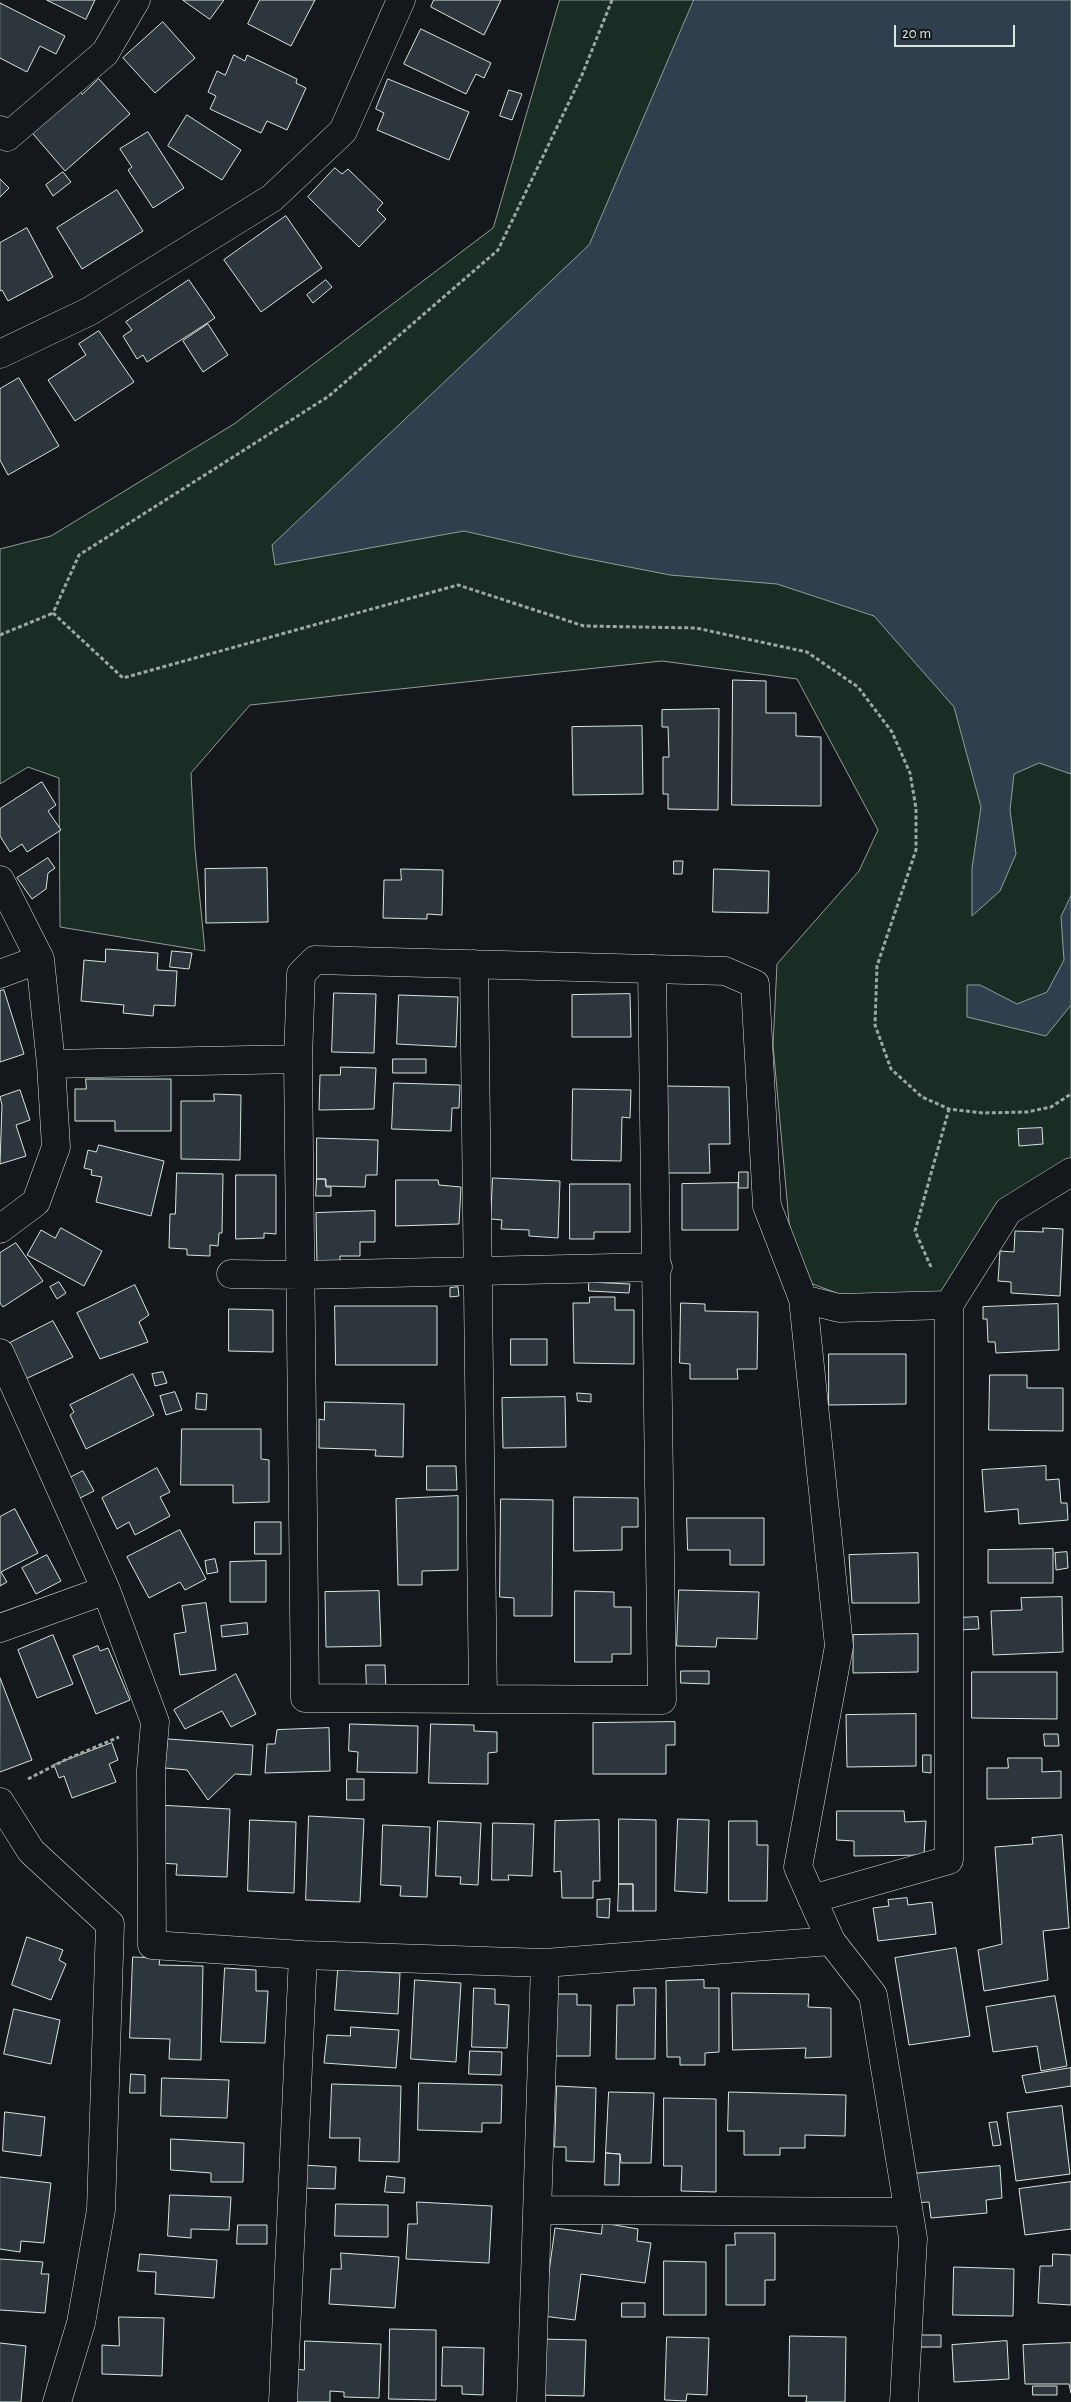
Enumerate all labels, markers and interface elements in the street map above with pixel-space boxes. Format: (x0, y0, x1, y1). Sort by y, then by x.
scale bar (896, 15, 1017, 47)
text: 20 m (902, 26, 931, 41)

